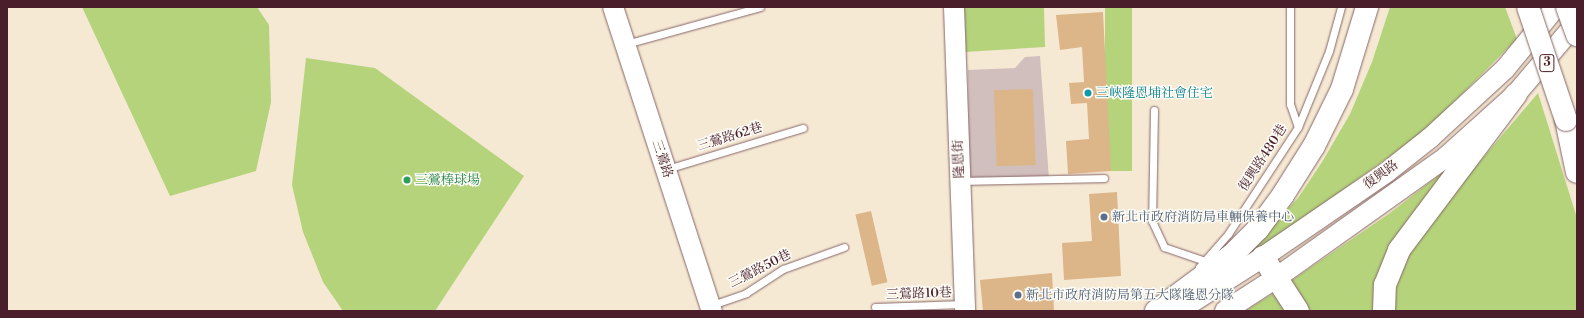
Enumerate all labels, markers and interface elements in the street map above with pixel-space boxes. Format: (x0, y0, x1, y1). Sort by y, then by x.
road number: 3 (1539, 53, 1555, 73)
place label: 三峽隆恩埔社會住宅 (1096, 85, 1213, 101)
marker: 三峽隆恩埔社會住宅 (1083, 88, 1093, 98)
street label: 三鶯路62巷 (696, 120, 764, 154)
street label: 復興路480巷 (1236, 122, 1290, 194)
street label: 三鶯路 (649, 138, 675, 180)
street label: 隆恩街 (951, 139, 967, 179)
street label: 復興路 (1361, 157, 1401, 193)
place label: 三鶯棒球場 (415, 172, 480, 188)
marker: 三鶯棒球場 (402, 175, 412, 185)
place label: 新北市政府消防局車輛保養中心 (1112, 209, 1294, 225)
marker: 新北市政府消防局車輛保養中心 (1099, 212, 1109, 222)
street label: 三鶯路50巷 (726, 247, 794, 291)
street label: 三鶯路10巷 (886, 285, 952, 303)
place label: 新北市政府消防局第五大隊隆恩分隊 (1026, 287, 1234, 303)
marker: 新北市政府消防局第五大隊隆恩分隊 (1013, 290, 1023, 300)

